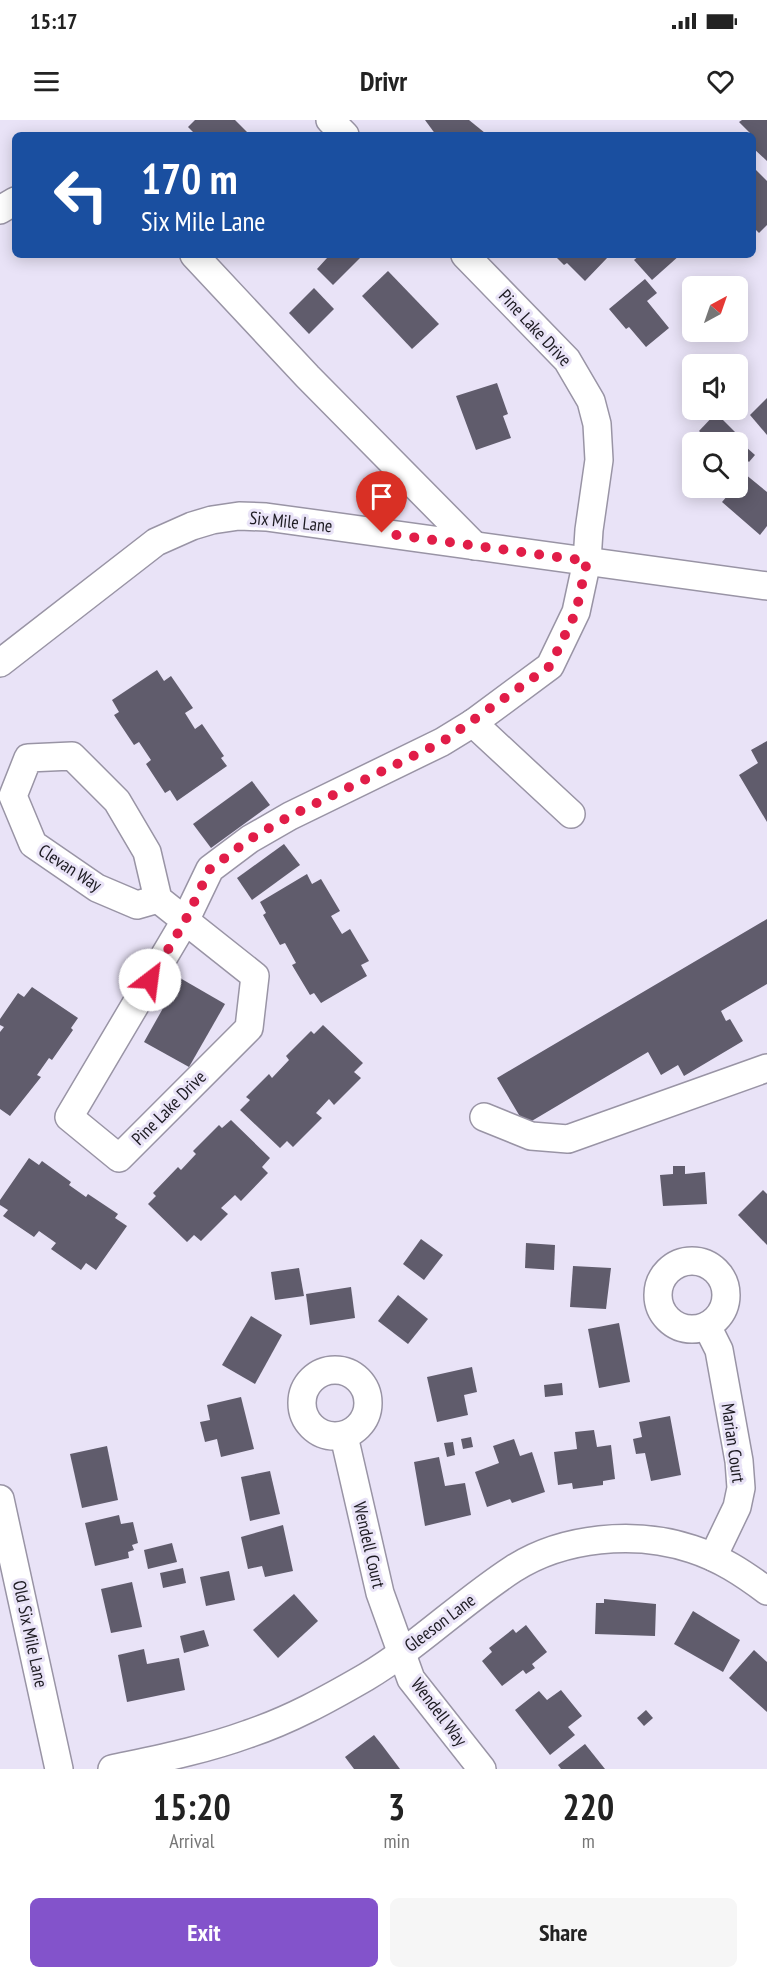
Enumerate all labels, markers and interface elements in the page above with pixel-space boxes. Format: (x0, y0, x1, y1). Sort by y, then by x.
text: 15:17 (30, 7, 78, 35)
text: Drivr (360, 64, 407, 98)
icon: menu (30, 65, 63, 98)
icon: heart (704, 65, 737, 98)
text: 170 m (141, 151, 238, 206)
icon: left (42, 156, 120, 234)
text: Six Mile Lane (141, 204, 265, 238)
north arrow (682, 276, 748, 342)
map controls (682, 276, 748, 498)
street label: Pine Lake Drive (494, 285, 577, 371)
button: sound (682, 354, 748, 420)
button: search (682, 432, 748, 498)
pin (356, 471, 407, 533)
icon: arrive (365, 480, 398, 513)
street label: Six Mile Lane (249, 506, 334, 537)
street label: Clevan Way (34, 839, 106, 897)
position arrow (118, 948, 182, 1012)
street label: Pine Lake Drive (126, 1065, 211, 1150)
street label: Marian Court (717, 1402, 750, 1484)
street label: Wendell Court (348, 1499, 391, 1590)
street label: Old Six Mile Lane (8, 1578, 53, 1689)
street label: Gleeson Lane (400, 1588, 480, 1657)
street label: Wendell Way (406, 1673, 473, 1750)
text: 15:20 (153, 1783, 231, 1830)
text: 3 (388, 1783, 405, 1830)
text: 220 (563, 1783, 614, 1830)
text: Arrival (169, 1828, 214, 1854)
text: min (384, 1828, 410, 1854)
text: m (582, 1828, 595, 1854)
button: Exit (30, 1898, 378, 1967)
button: Share (390, 1898, 737, 1967)

